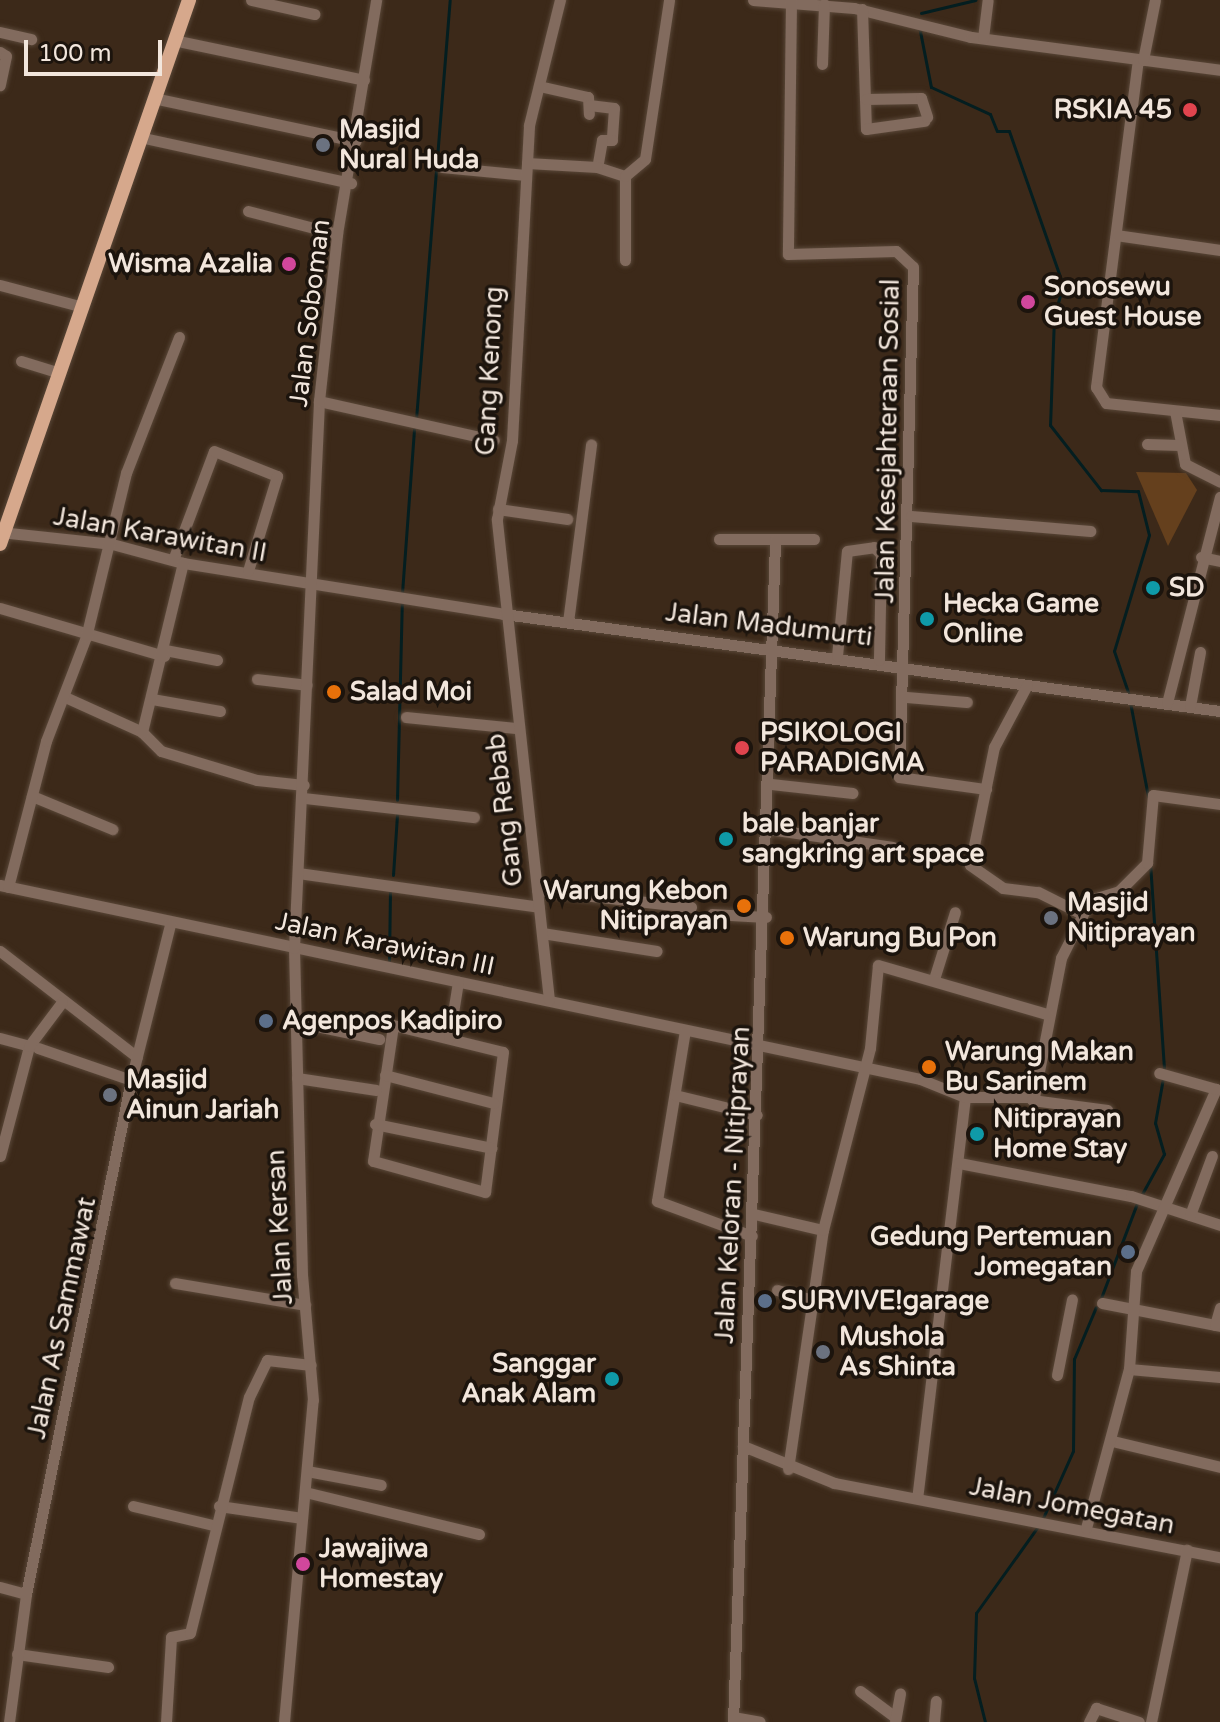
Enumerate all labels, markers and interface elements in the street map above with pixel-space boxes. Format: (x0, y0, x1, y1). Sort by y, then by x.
scale bar (28, 24, 166, 74)
text: 100 m (38, 39, 112, 68)
place label: RSKIA 45 (1054, 94, 1172, 126)
marker: RSKIA 45 (1179, 99, 1201, 121)
place label: Masjid Nural Huda (339, 114, 479, 176)
marker: Masjid Nural Huda (314, 136, 332, 154)
street label: Jalan Soboman (283, 217, 337, 409)
place label: Wisma Azalia (108, 248, 273, 280)
marker: Wisma Azalia (280, 255, 298, 273)
place label: Sonosewu Guest House (1044, 271, 1201, 332)
street label: Jalan Kesejahteraan Sosial (870, 278, 906, 604)
street label: Gang Kenong (470, 286, 510, 456)
marker: Sonosewu Guest House (1019, 293, 1037, 311)
street label: Jalan Karawitan II (51, 501, 269, 569)
place label: SD (1169, 572, 1205, 604)
marker: SD (1144, 579, 1162, 597)
place label: Hecka Game Online (943, 588, 1099, 650)
street label: Jalan Madumurti (664, 597, 874, 653)
marker: Hecka Game Online (918, 610, 936, 628)
place label: Salad Moi (350, 676, 472, 708)
marker: Salad Moi (325, 683, 343, 701)
place label: PSIKOLOGI PARADIGMA (760, 717, 925, 778)
street label: Gang Rebab (480, 732, 530, 888)
marker: PSIKOLOGI PARADIGMA (731, 737, 753, 759)
place label: bale banjar sangkring art space (742, 808, 984, 870)
marker: bale banjar sangkring art space (717, 830, 735, 848)
place label: Warung Kebon Nitiprayan (543, 875, 728, 936)
place label: Masjid Nitiprayan (1067, 887, 1195, 948)
marker: Warung Kebon Nitiprayan (735, 897, 753, 915)
street label: Jalan Karawitan III (273, 906, 497, 982)
marker: Masjid Nitiprayan (1042, 909, 1060, 927)
place label: Warung Bu Pon (803, 922, 997, 954)
marker: Warung Bu Pon (778, 929, 796, 947)
place label: Agenpos Kadipiro (282, 1005, 503, 1037)
marker: Agenpos Kadipiro (257, 1012, 275, 1030)
street label: Jalan Keloran - Nitiprayan (709, 1025, 757, 1345)
place label: Warung Makan Bu Sarinem (945, 1036, 1134, 1098)
marker: Warung Makan Bu Sarinem (920, 1058, 938, 1076)
place label: Masjid Ainun Jariah (126, 1064, 279, 1126)
marker: Masjid Ainun Jariah (101, 1086, 119, 1104)
place label: Nitiprayan Home Stay (993, 1103, 1127, 1164)
marker: Nitiprayan Home Stay (968, 1125, 986, 1143)
street label: Jalan Kersan (260, 1149, 300, 1305)
street label: Jalan As Sammawat (21, 1194, 103, 1442)
place label: Gedung Pertemuan Jomegatan (870, 1221, 1112, 1282)
marker: Gedung Pertemuan Jomegatan (1119, 1243, 1137, 1261)
place label: SURVIVE!garage (781, 1285, 989, 1317)
marker: SURVIVE!garage (756, 1292, 774, 1310)
place label: Mushola As Shinta (839, 1321, 956, 1382)
marker: Mushola As Shinta (814, 1343, 832, 1361)
place label: Sanggar Anak Alam (461, 1348, 596, 1410)
marker: Sanggar Anak Alam (603, 1370, 621, 1388)
street label: Jalan Jomegatan (967, 1471, 1177, 1541)
place label: Jawajiwa Homestay (319, 1533, 443, 1594)
marker: Jawajiwa Homestay (294, 1555, 312, 1573)

